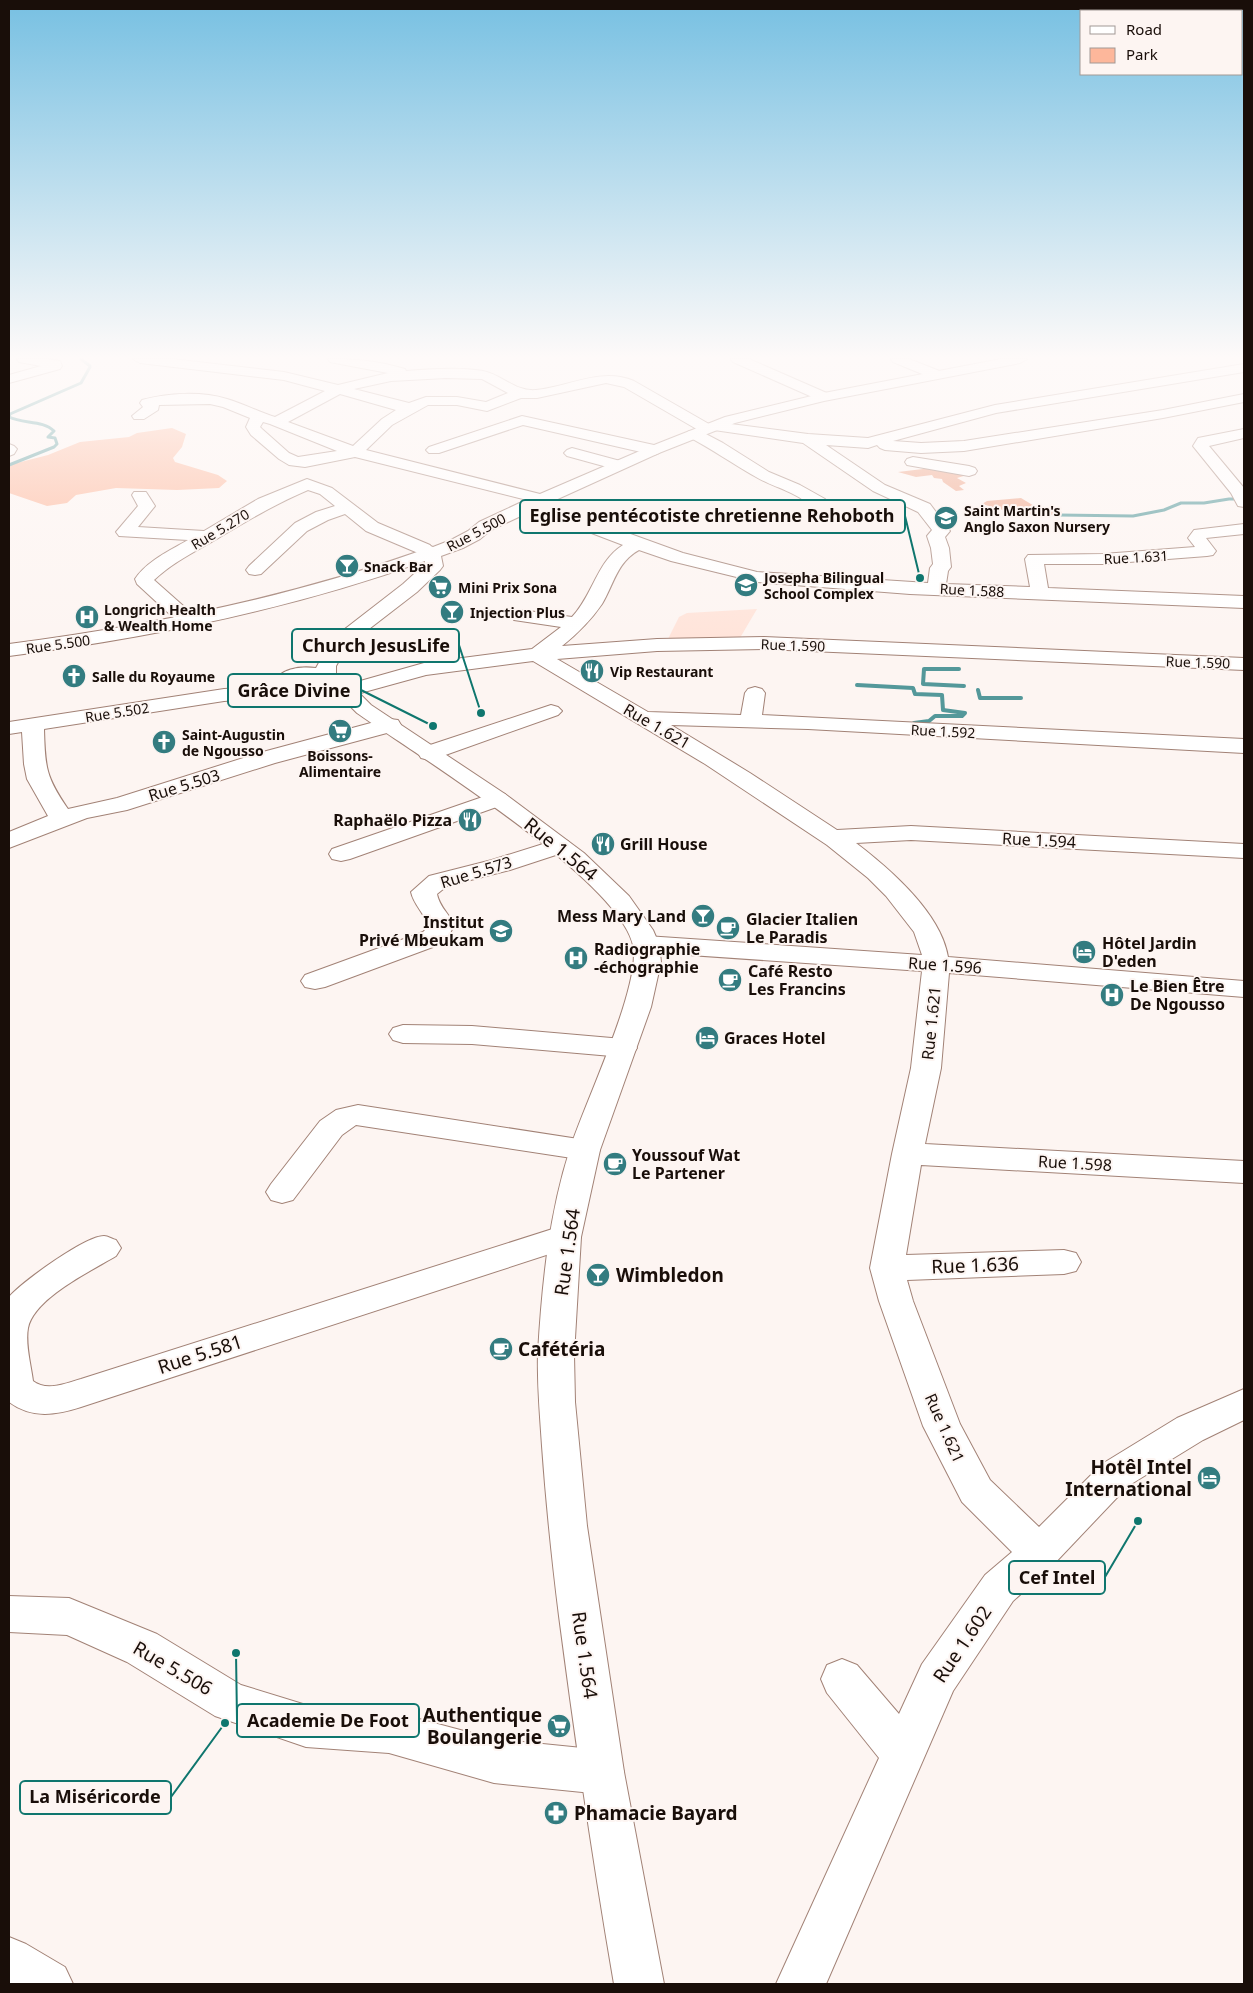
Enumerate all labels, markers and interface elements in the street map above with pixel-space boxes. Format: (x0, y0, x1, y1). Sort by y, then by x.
legend (1080, 10, 1243, 75)
text: Road (1126, 19, 1162, 39)
text: Park (1126, 44, 1158, 64)
callout: Eglise pentécotiste chretienne Rehoboth (520, 500, 905, 533)
place label: Saint Martin's Anglo Saxon Nursery (964, 501, 1110, 536)
text: Eglise pentécotiste chretienne Rehoboth (530, 503, 894, 527)
street label: Rue 5.270 (187, 504, 253, 554)
school or university icon: Saint Martin's Anglo Saxon Nursery (933, 505, 959, 531)
street label: Rue 5.500 (443, 508, 509, 556)
street label: Rue 1.631 (1103, 546, 1169, 568)
bar icon: Snack Bar (334, 553, 360, 579)
place label: Snack Bar (364, 557, 433, 576)
place label: Josepha Bilingual School Complex (762, 568, 884, 603)
school or university icon: Josepha Bilingual School Complex (733, 572, 759, 598)
supermarket icon: Mini Prix Sona (427, 574, 453, 600)
place label: Mini Prix Sona (458, 578, 557, 597)
street label: Rue 1.588 (939, 579, 1005, 601)
bar icon: Injection Plus (439, 599, 465, 625)
place label: Longrich Health & Wealth Home (104, 600, 216, 635)
place label: Injection Plus (470, 603, 565, 622)
hospital icon: Longrich Health & Wealth Home (74, 604, 100, 630)
callout: Church JesusLife (292, 629, 459, 662)
street label: Rue 5.500 (25, 630, 91, 658)
text: Church JesusLife (302, 633, 450, 657)
street label: Rue 1.590 (760, 634, 826, 656)
street label: Rue 1.590 (1165, 651, 1231, 673)
restaurant icon: Vip Restaurant (579, 658, 605, 684)
place label: Vip Restaurant (610, 662, 713, 681)
church icon: Salle du Royaume (61, 663, 87, 689)
place label: Salle du Royaume (92, 667, 215, 686)
callout: Grâce Divine (228, 674, 361, 707)
text: Grâce Divine (238, 678, 350, 702)
street label: Rue 5.502 (84, 698, 150, 726)
street label: Rue 1.621 (619, 698, 695, 754)
supermarket icon: Boissons- Alimentaire (327, 718, 353, 744)
street label: Rue 1.592 (910, 720, 976, 742)
place label: Saint-Augustin de Ngousso (182, 725, 285, 760)
church icon: Saint-Augustin de Ngousso (151, 729, 177, 755)
place label: Boissons- Alimentaire (299, 746, 381, 781)
street label: Rue 5.503 (145, 764, 223, 806)
restaurant icon: Raphaëlo Pizza (457, 807, 483, 833)
place label: Raphaëlo Pizza (333, 809, 452, 831)
street label: Rue 1.564 (519, 811, 603, 887)
street label: Rue 1.594 (1002, 827, 1076, 853)
restaurant icon: Grill House (590, 831, 616, 857)
place label: Grill House (620, 833, 707, 855)
street label: Rue 5.573 (437, 851, 515, 893)
bar icon: Mess Mary Land (690, 903, 716, 929)
place label: Mess Mary Land (557, 905, 686, 927)
place label: Glacier Italien Le Paradis (746, 908, 858, 948)
place label: Institut Privé Mbeukam (359, 911, 484, 951)
cafe icon: Glacier Italien Le Paradis (715, 915, 741, 941)
school or university icon: Institut Privé Mbeukam (488, 918, 514, 944)
place label: Hôtel Jardin D'eden (1102, 932, 1197, 972)
place label: Radiographie -échographie (594, 938, 700, 978)
hotel icon: Hôtel Jardin D'eden (1071, 939, 1097, 965)
hospital icon: Radiographie -échographie (563, 945, 589, 971)
street label: Rue 1.596 (907, 951, 983, 979)
place label: Café Resto Les Francins (748, 960, 846, 1000)
cafe icon: Café Resto Les Francins (717, 967, 743, 993)
place label: Le Bien Être De Ngousso (1130, 975, 1225, 1015)
hospital icon: Le Bien Être De Ngousso (1099, 982, 1125, 1008)
street label: Rue 1.621 (916, 985, 946, 1061)
hotel icon: Graces Hotel (694, 1025, 720, 1051)
place label: Graces Hotel (724, 1027, 826, 1049)
place label: Youssouf Wat Le Partener (632, 1144, 740, 1184)
street label: Rue 1.598 (1038, 1150, 1112, 1176)
cafe icon: Youssouf Wat Le Partener (602, 1151, 628, 1177)
street label: Rue 1.564 (548, 1207, 586, 1297)
street label: Rue 1.636 (931, 1250, 1019, 1280)
bar icon: Wimbledon (585, 1262, 611, 1288)
place label: Wimbledon (616, 1262, 724, 1288)
street label: Rue 5.581 (154, 1328, 246, 1380)
cafe icon: Cafétéria (488, 1336, 514, 1362)
place label: Cafétéria (518, 1336, 605, 1362)
street label: Rue 1.621 (920, 1390, 970, 1466)
place label: Hotêl Intel International (1065, 1454, 1192, 1502)
hotel icon: Hotêl Intel International (1196, 1465, 1222, 1491)
callout: Cef Intel (1009, 1561, 1105, 1594)
text: Cef Intel (1019, 1565, 1095, 1589)
street label: Rue 1.602 (927, 1600, 997, 1688)
street label: Rue 1.564 (566, 1610, 604, 1700)
street label: Rue 5.506 (128, 1635, 218, 1701)
place label: Authentique Boulangerie (423, 1702, 542, 1750)
callout: Academie De Foot (237, 1704, 419, 1737)
text: Academie De Foot (247, 1708, 409, 1732)
supermarket icon: Authentique Boulangerie (546, 1713, 572, 1739)
callout: La Miséricorde (20, 1781, 171, 1814)
text: La Miséricorde (29, 1784, 161, 1808)
pharmacy icon: Phamacie Bayard (543, 1800, 569, 1826)
place label: Phamacie Bayard (574, 1800, 738, 1826)

